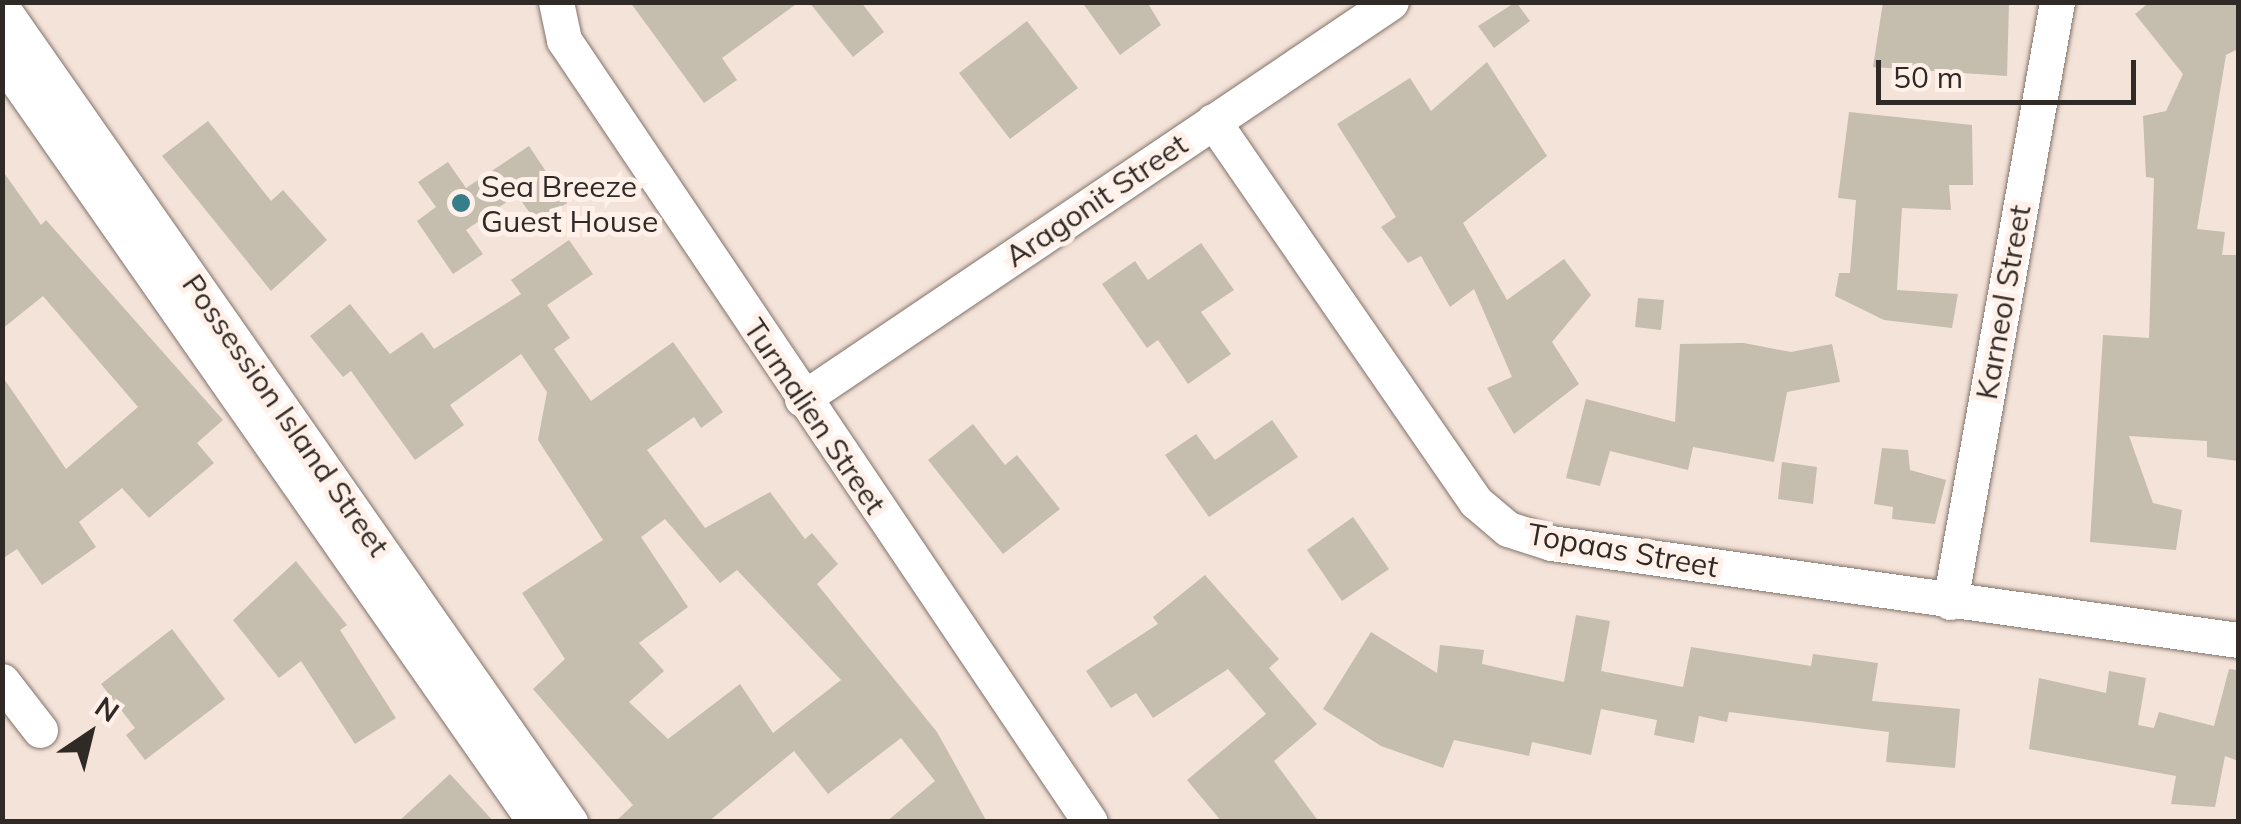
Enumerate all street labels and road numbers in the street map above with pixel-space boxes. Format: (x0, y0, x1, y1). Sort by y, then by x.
street label: Aragonit Street (998, 126, 1194, 274)
street label: Karneol Street (1968, 202, 2038, 402)
street label: Possession Island Street (175, 267, 397, 563)
street label: Turmalien Street (736, 312, 894, 520)
street label: Topaas Street (1525, 516, 1721, 584)

